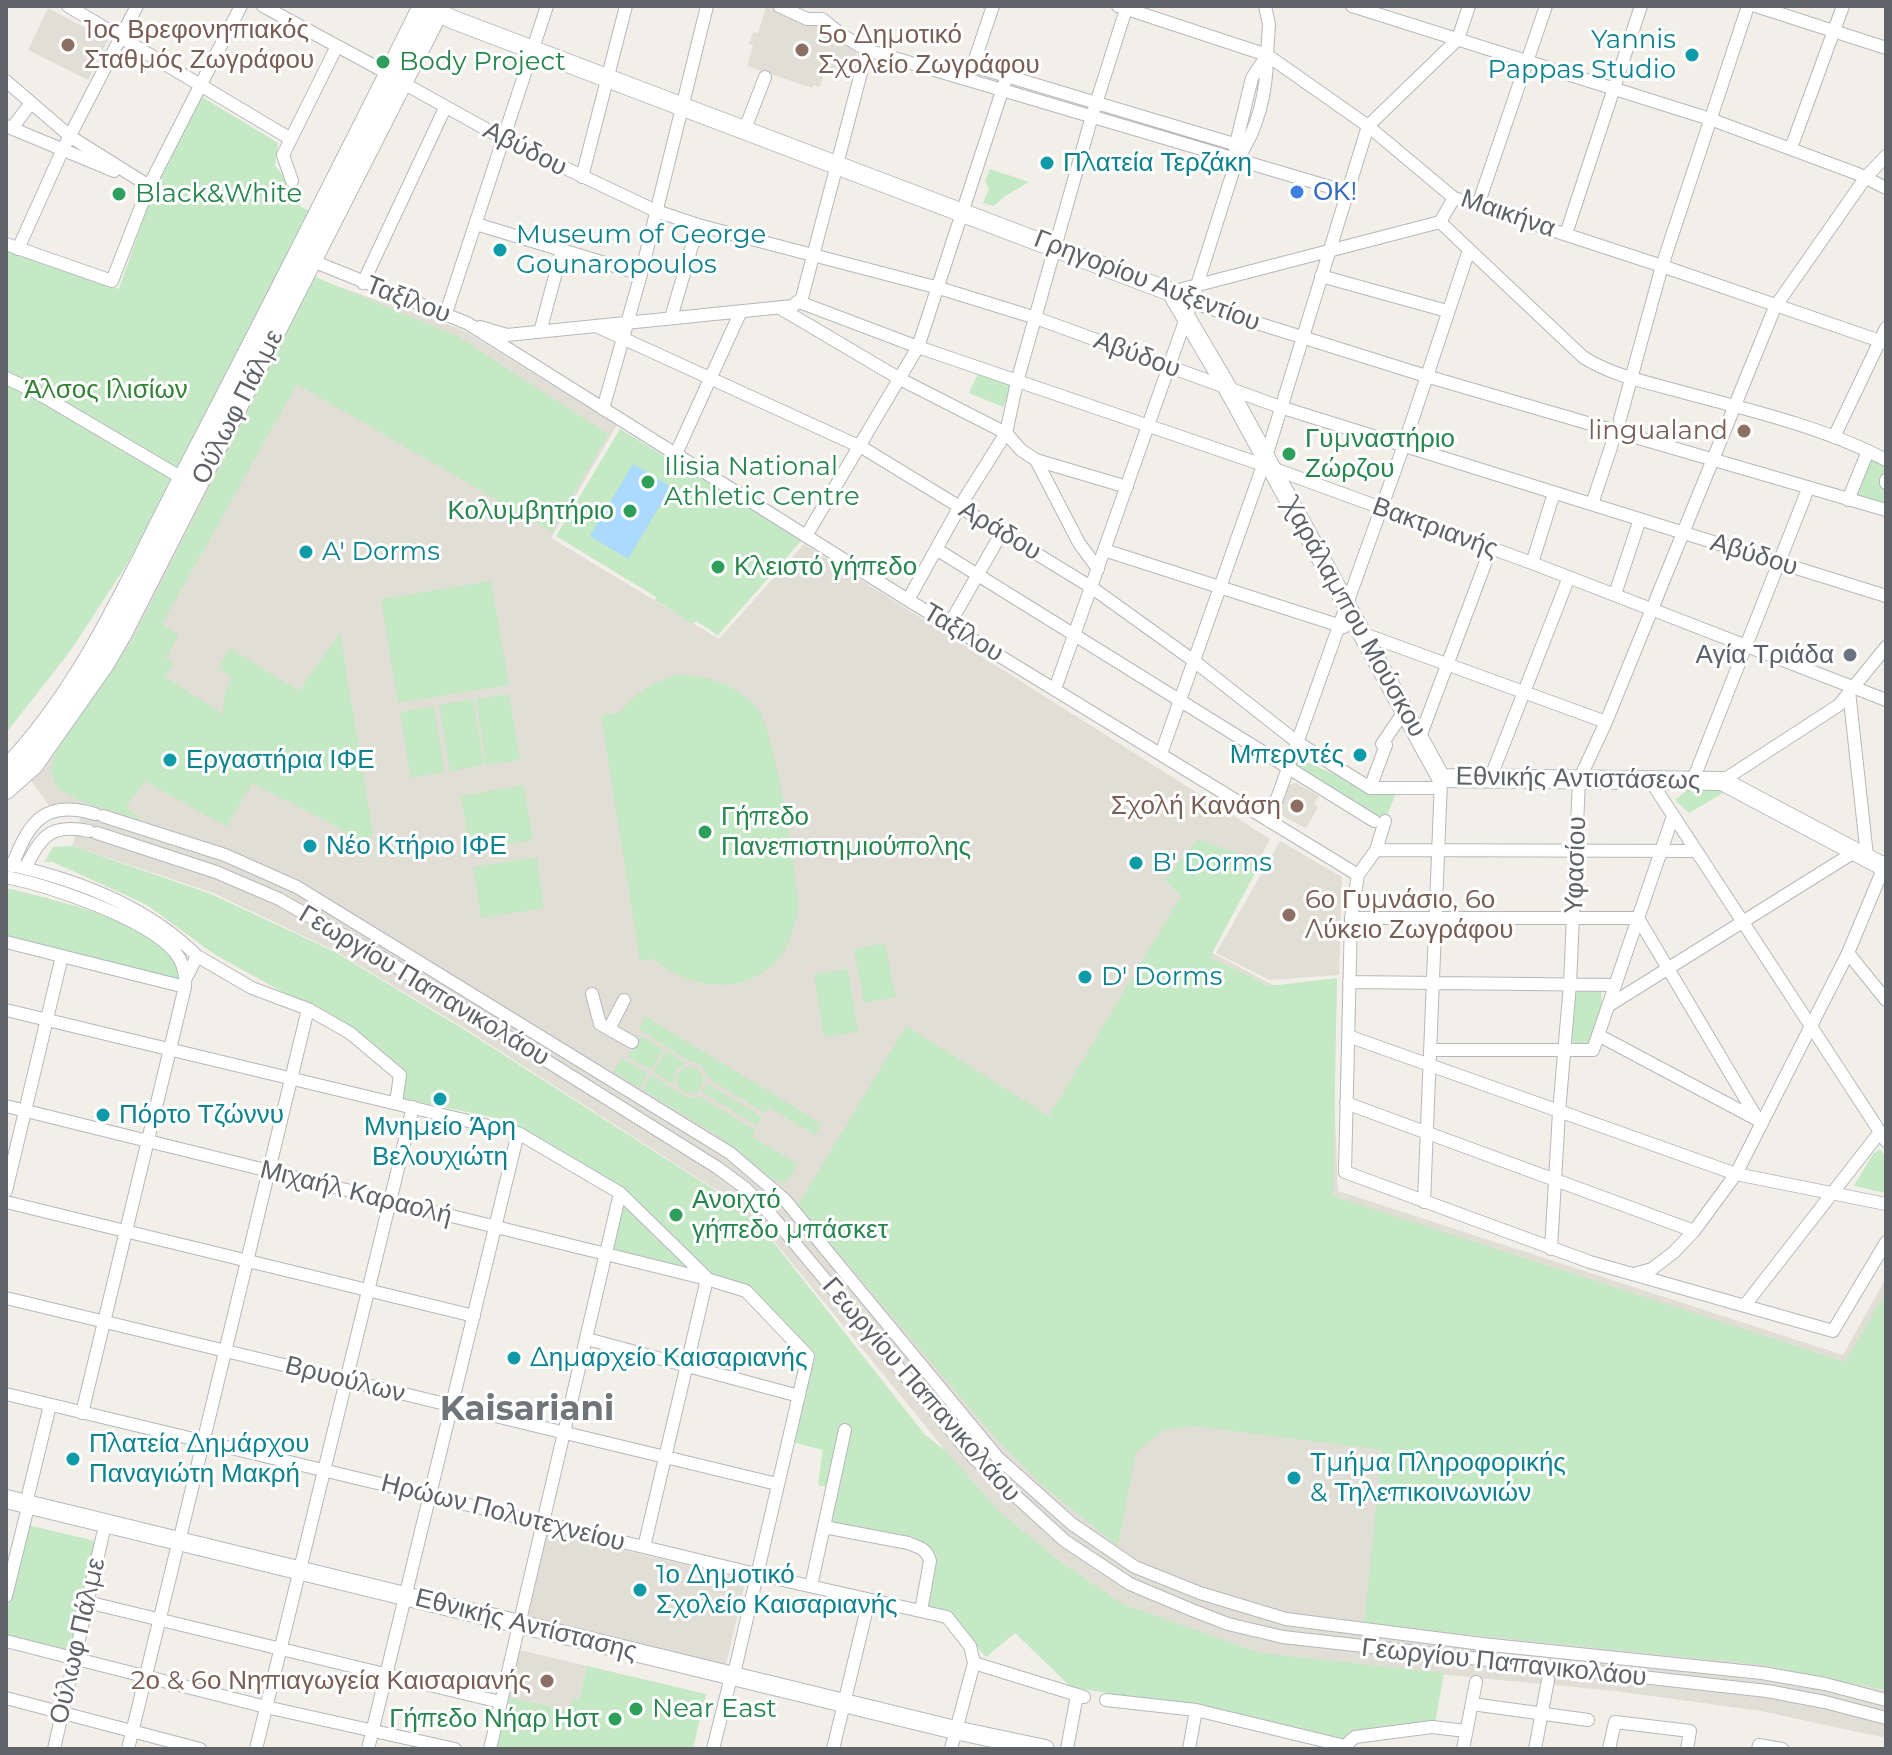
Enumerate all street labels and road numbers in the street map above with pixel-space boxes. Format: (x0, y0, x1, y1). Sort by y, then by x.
street label: Αβύδου (478, 115, 572, 183)
street label: Μαικήνα (1457, 183, 1559, 245)
street label: Γρηγορίου Αυξεντίου (1030, 224, 1264, 338)
street label: Ταξίλου (361, 270, 455, 330)
street label: Ούλωφ Πάλμε (186, 324, 290, 490)
street label: Αβύδου (1090, 325, 1184, 385)
street label: Βακτριανής (1368, 491, 1502, 565)
street label: Χαράλαμπου Μούσκου (1275, 493, 1433, 743)
street label: Αράδου (953, 494, 1047, 568)
street label: Αβύδου (1707, 527, 1801, 583)
street label: Ταξίλου (917, 597, 1009, 669)
street label: Εθνικής Αντιστάσεως (1455, 761, 1701, 797)
street label: Υφασίου (1559, 816, 1593, 914)
street label: Γεωργίου Παπανικολάου (293, 899, 555, 1073)
street label: Μιχαήλ Καραολή (257, 1154, 455, 1232)
street label: Γεωργίου Παπανικολάου (815, 1272, 1027, 1508)
street label: Βρυούλων (282, 1350, 408, 1410)
street label: Ηρώων Πολυτεχνείου (378, 1468, 628, 1558)
street label: Ούλωφ Πάλμε (44, 1555, 112, 1727)
street label: Εθνικής Αντίστασης (412, 1582, 640, 1668)
street label: Γεωργίου Παπανικολάου (1360, 1633, 1648, 1693)

